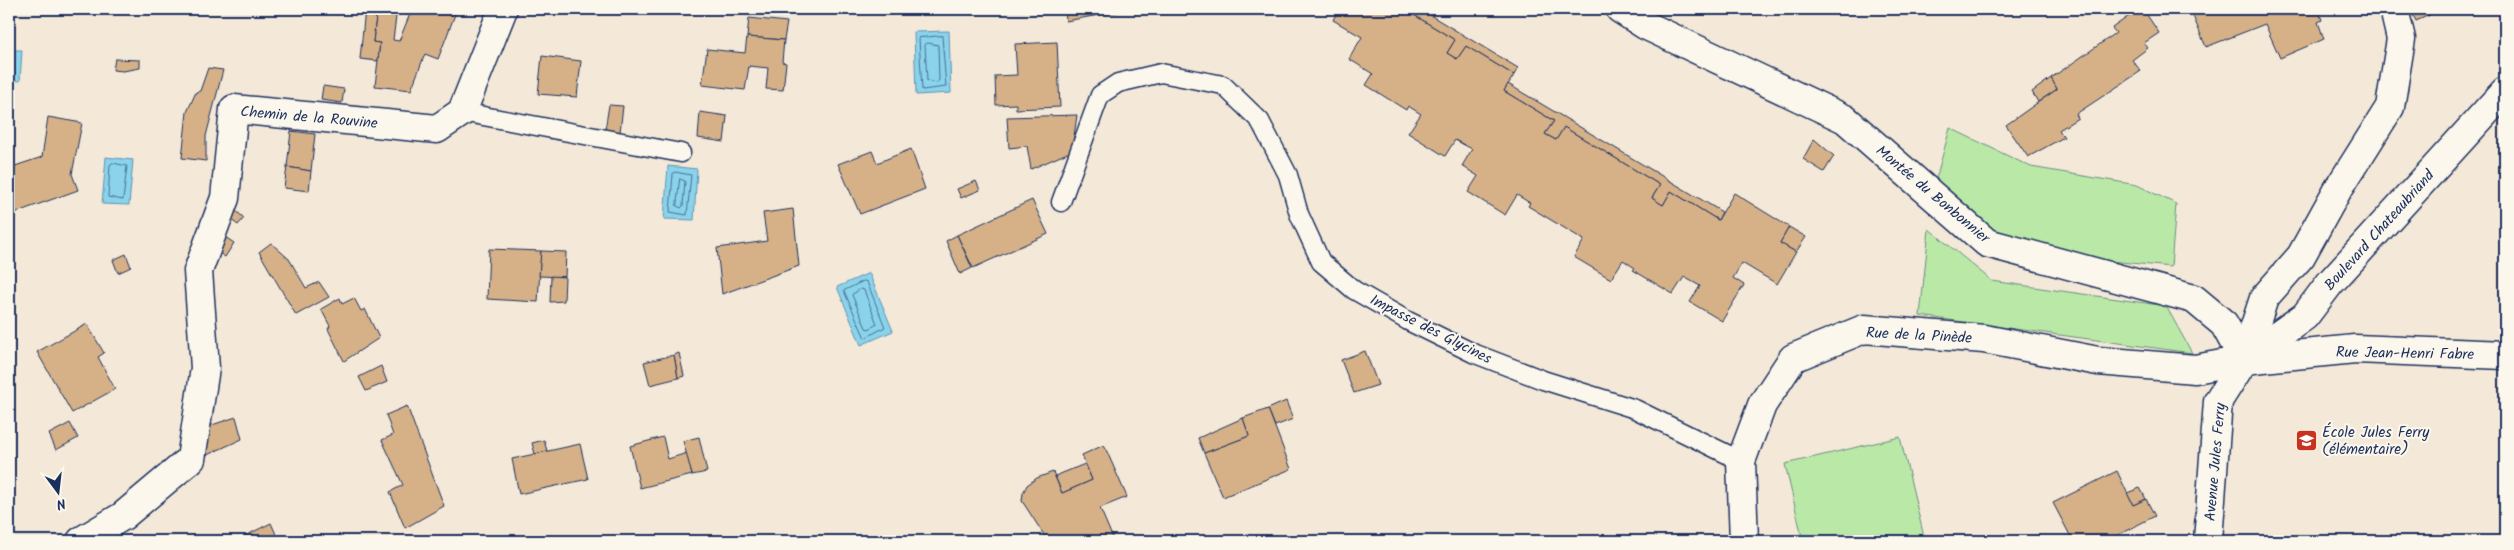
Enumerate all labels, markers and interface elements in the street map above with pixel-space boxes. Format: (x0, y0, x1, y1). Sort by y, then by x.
street label: Chemin de la Rouvine (239, 100, 379, 136)
street label: Montée du Bonbonnier (1870, 140, 1996, 251)
street label: Boulevard Chateaubriand (2319, 164, 2441, 297)
street label: Impasse des Glycines (1365, 289, 1496, 371)
street label: Rue de la Pinède (1865, 321, 1973, 351)
street label: Rue Jean-Henri Fabre (2336, 341, 2475, 367)
street label: Avenue Jules Ferry (2199, 401, 2233, 522)
place label: École Jules Ferry (élémentaire) (2322, 421, 2430, 462)
school or university icon: École Jules Ferry (élémentaire) (2294, 429, 2318, 453)
north arrow (32, 468, 82, 518)
text: N (54, 492, 68, 515)

